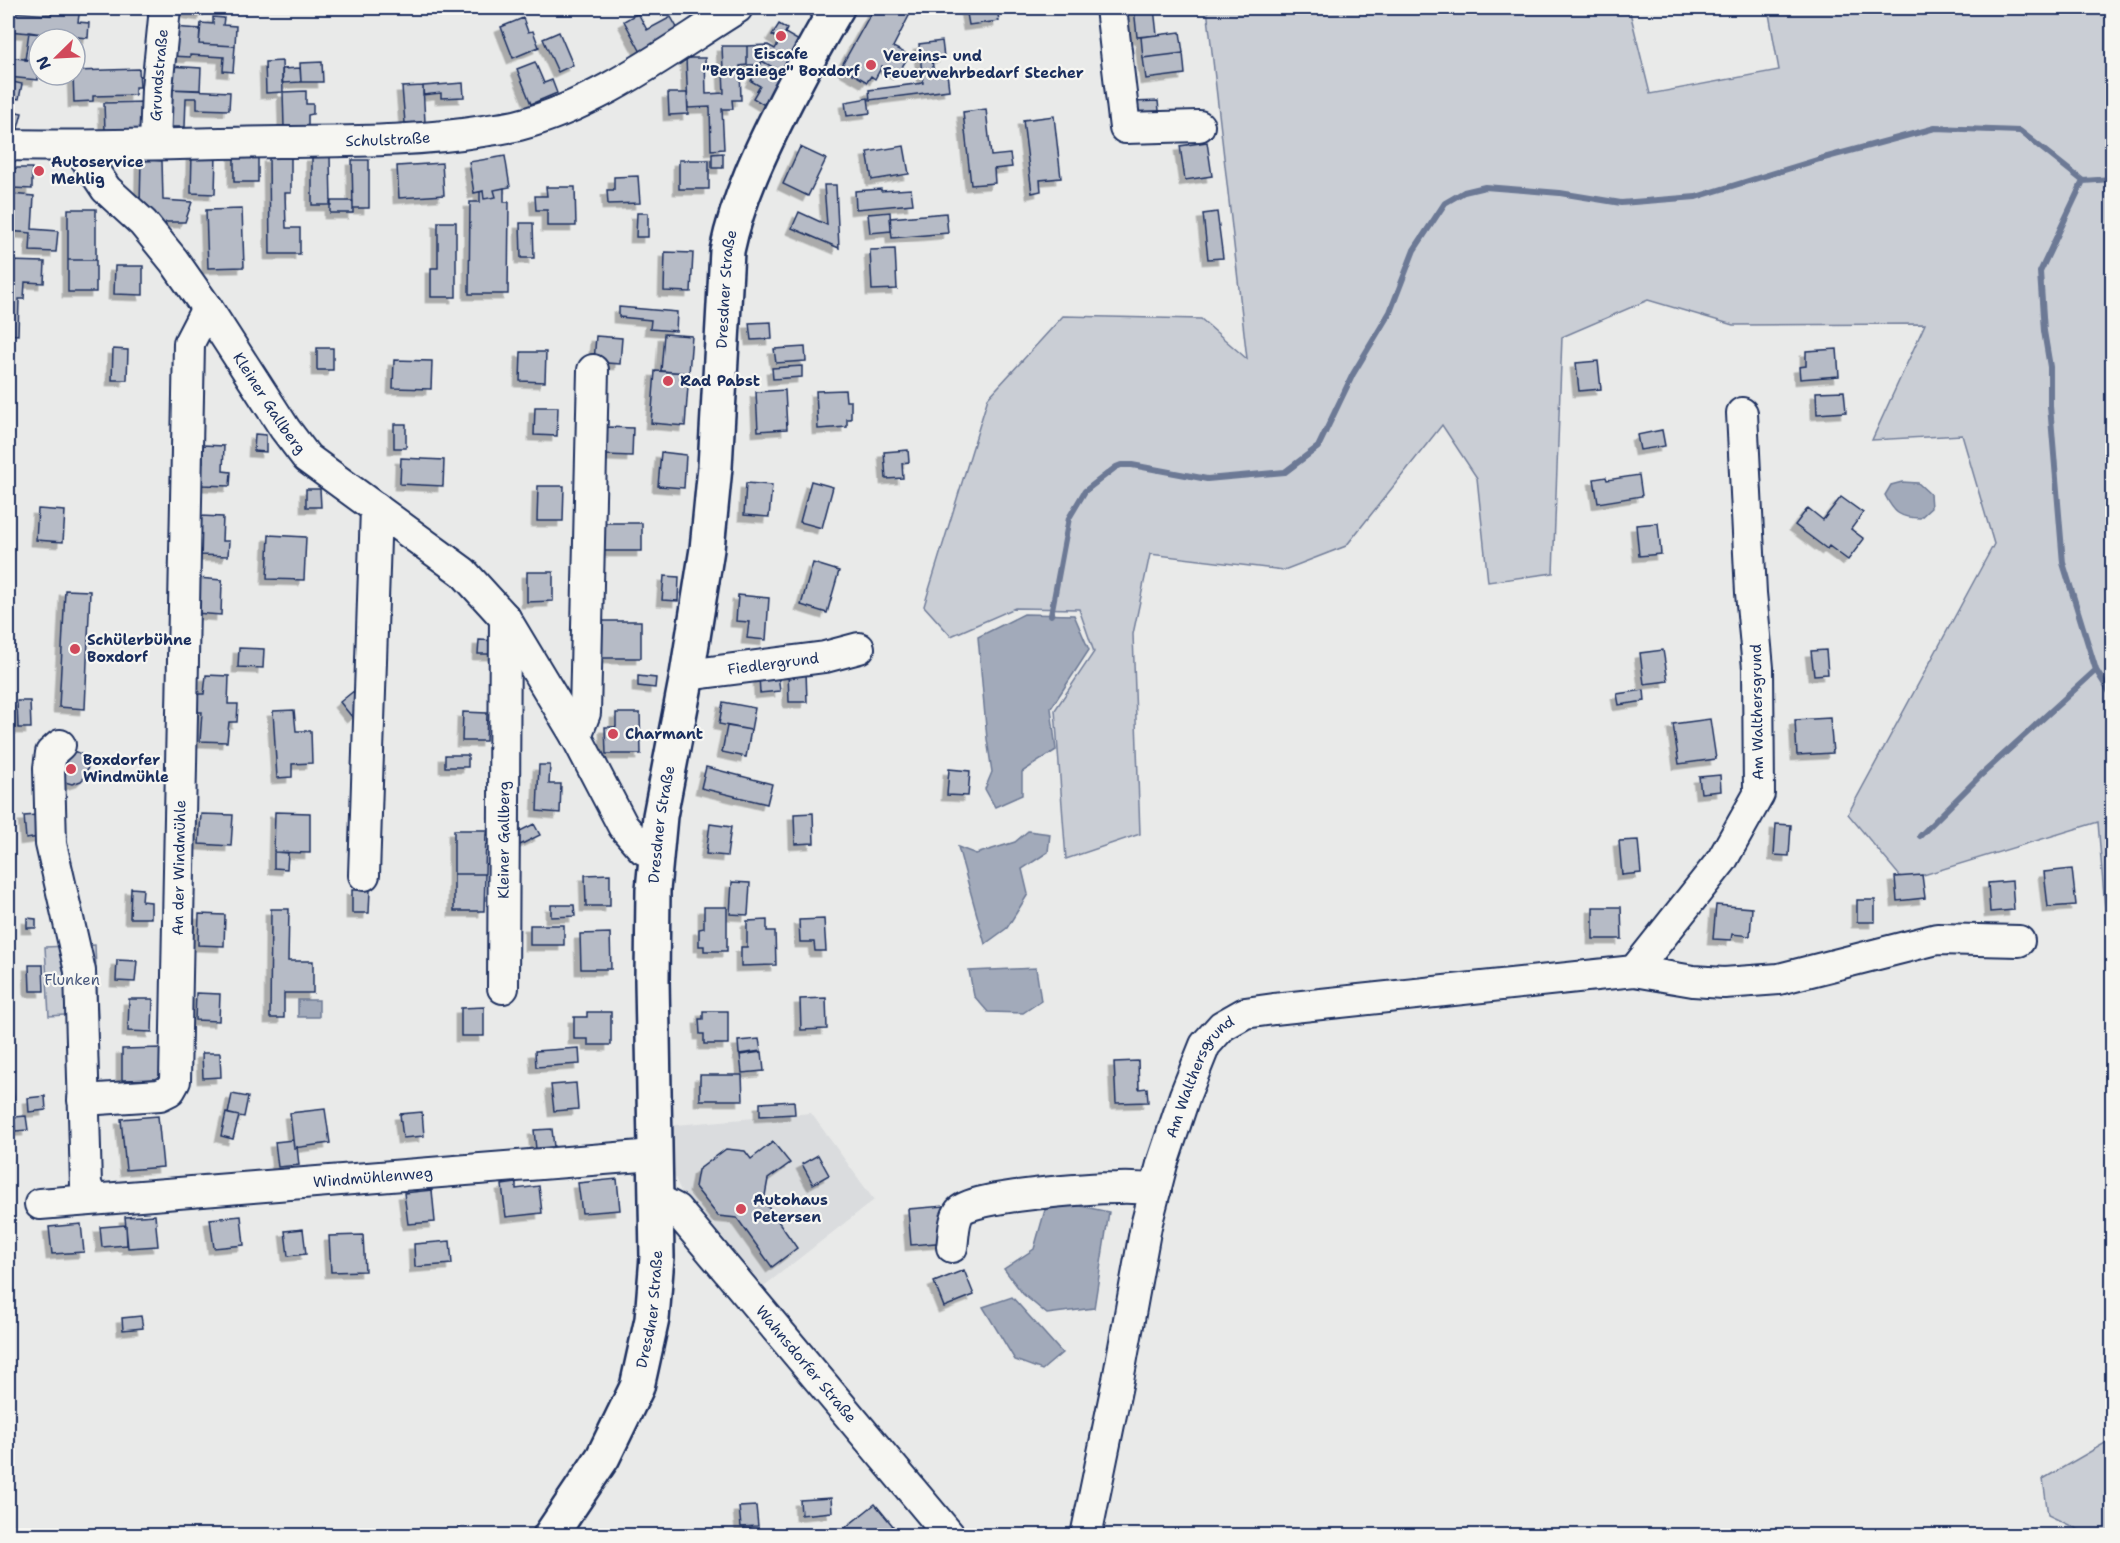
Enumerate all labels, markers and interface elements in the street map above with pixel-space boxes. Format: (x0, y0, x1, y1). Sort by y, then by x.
north arrow (27, 27, 87, 87)
street label: Grundstraße (146, 28, 173, 122)
marker: Eiscafe "Bergziege" Boxdorf (774, 29, 788, 43)
place label: Eiscafe "Bergziege" Boxdorf (702, 44, 860, 81)
place label: Vereins- und Feuerwehrbedarf Stecher (883, 46, 1084, 83)
text: N (32, 53, 56, 73)
marker: Vereins- und Feuerwehrbedarf Stecher (864, 58, 878, 72)
street label: Schulstraße (345, 127, 431, 151)
place label: Autoservice Mehlig (51, 152, 144, 189)
marker: Autoservice Mehlig (32, 164, 46, 178)
street label: Dresdner Straße (712, 228, 742, 349)
street label: Kleiner Gallberg (228, 349, 310, 458)
place label: Rad Pabst (680, 371, 760, 391)
marker: Rad Pabst (661, 374, 675, 388)
place label: Schülerbühne Boxdorf (87, 630, 192, 667)
marker: Schülerbühne Boxdorf (68, 642, 82, 656)
street label: Am Walthersgrund (1746, 643, 1768, 780)
street label: Fiedlergrund (726, 648, 821, 680)
place label: Charmant (625, 724, 703, 744)
marker: Charmant (606, 727, 620, 741)
place label: Boxdorfer Windmühle (83, 750, 169, 787)
marker: Boxdorfer Windmühle (64, 762, 78, 776)
street label: Dresdner Straße (644, 764, 679, 884)
street label: Kleiner Gallberg (493, 781, 514, 899)
street label: An der Windmühle (168, 800, 190, 936)
park label: Flunken (44, 970, 100, 990)
street label: Am Walthersgrund (1161, 1011, 1238, 1141)
street label: Windmühlenweg (312, 1163, 433, 1192)
place label: Autohaus Petersen (753, 1190, 828, 1227)
marker: Autohaus Petersen (734, 1202, 748, 1216)
street label: Dresdner Straße (631, 1250, 667, 1370)
street label: Wahnsdorfer Straße (751, 1301, 861, 1427)

